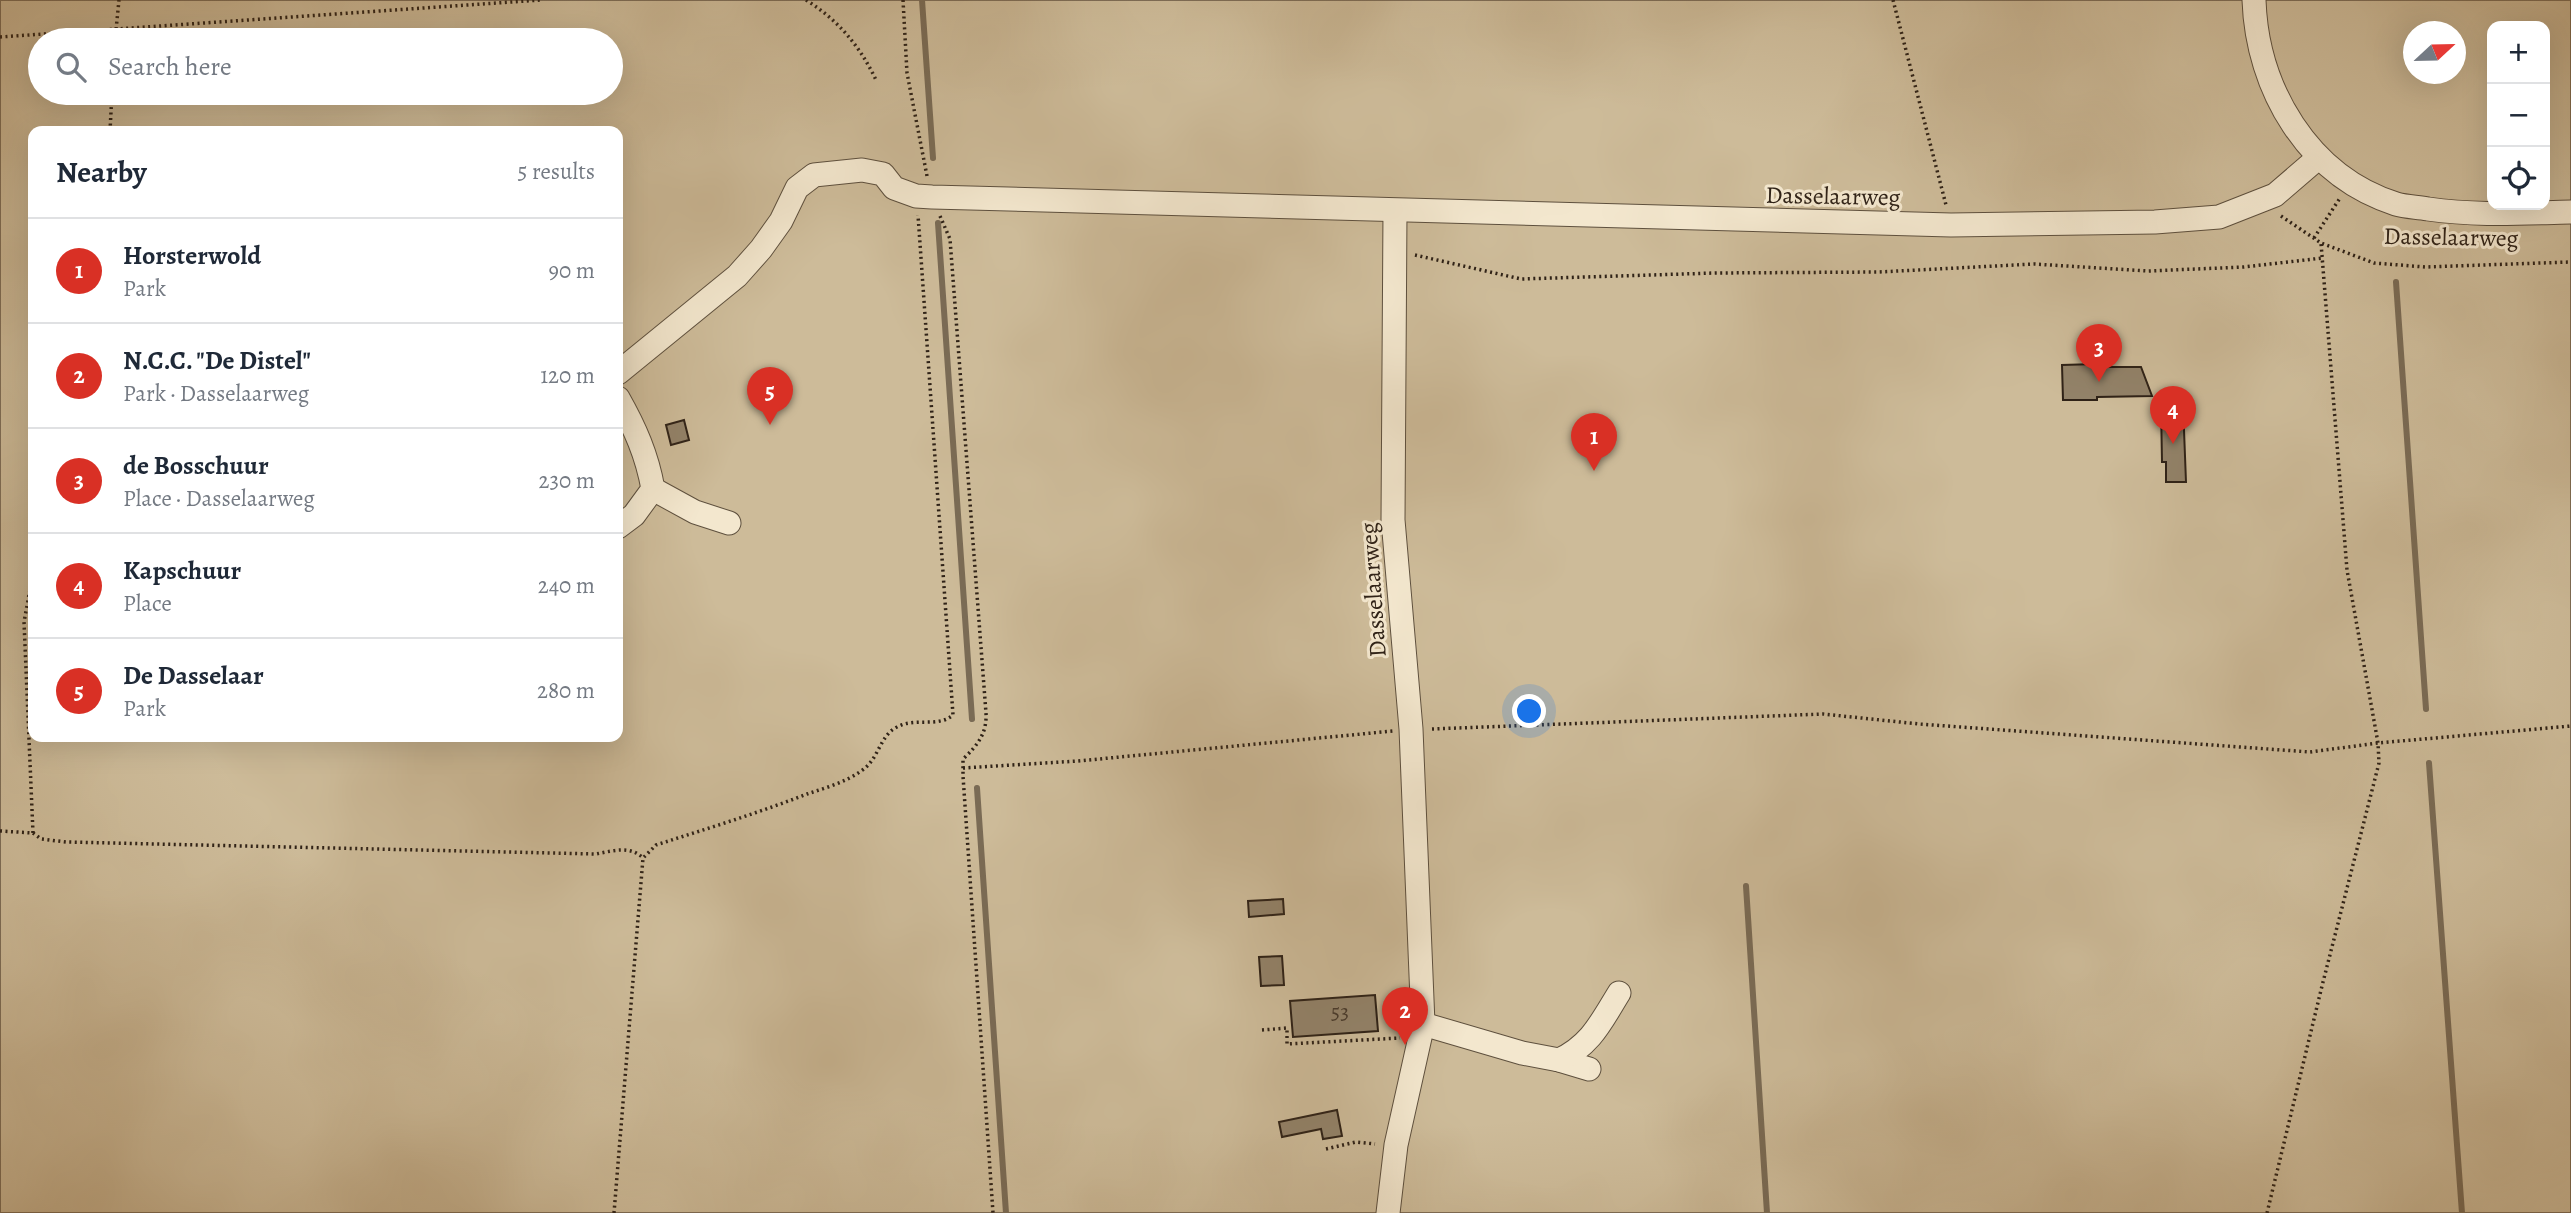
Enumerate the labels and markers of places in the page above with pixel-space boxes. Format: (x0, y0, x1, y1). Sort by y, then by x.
pin: 3 (2076, 324, 2122, 382)
pin: 5 (747, 367, 793, 425)
pin: 4 (2150, 386, 2196, 444)
pin: 1 (1571, 413, 1617, 471)
pin: 2 (1382, 987, 1428, 1045)

